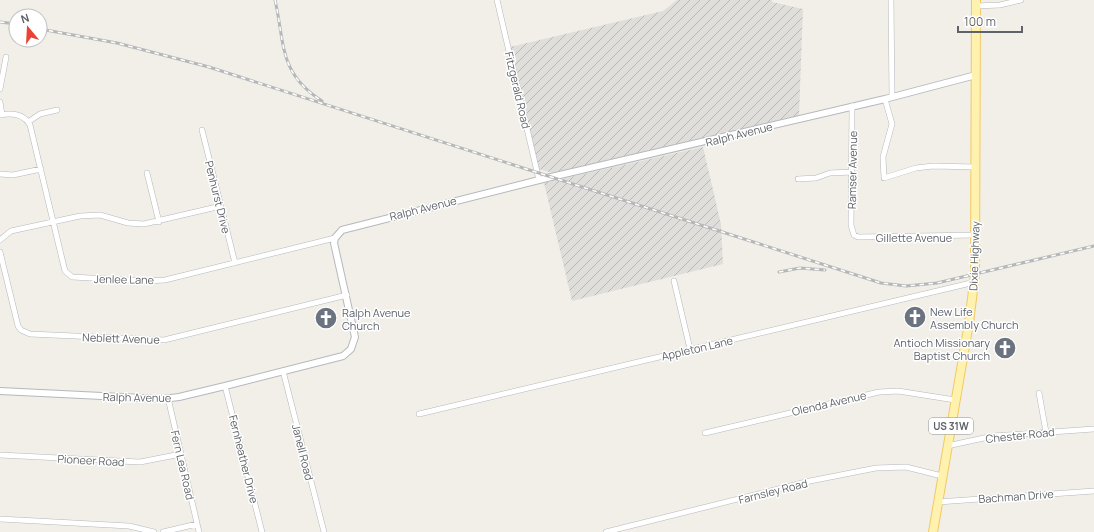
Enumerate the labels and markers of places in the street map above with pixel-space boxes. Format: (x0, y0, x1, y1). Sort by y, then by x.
church icon: New Life Assembly Church (902, 304, 928, 330)
place label: New Life Assembly Church (930, 304, 1019, 332)
church icon: Ralph Avenue Church (313, 305, 339, 331)
place label: Ralph Avenue Church (342, 305, 411, 333)
place label: Antioch Missionary Baptist Church (893, 335, 990, 363)
church icon: Antioch Missionary Baptist Church (992, 335, 1018, 361)

